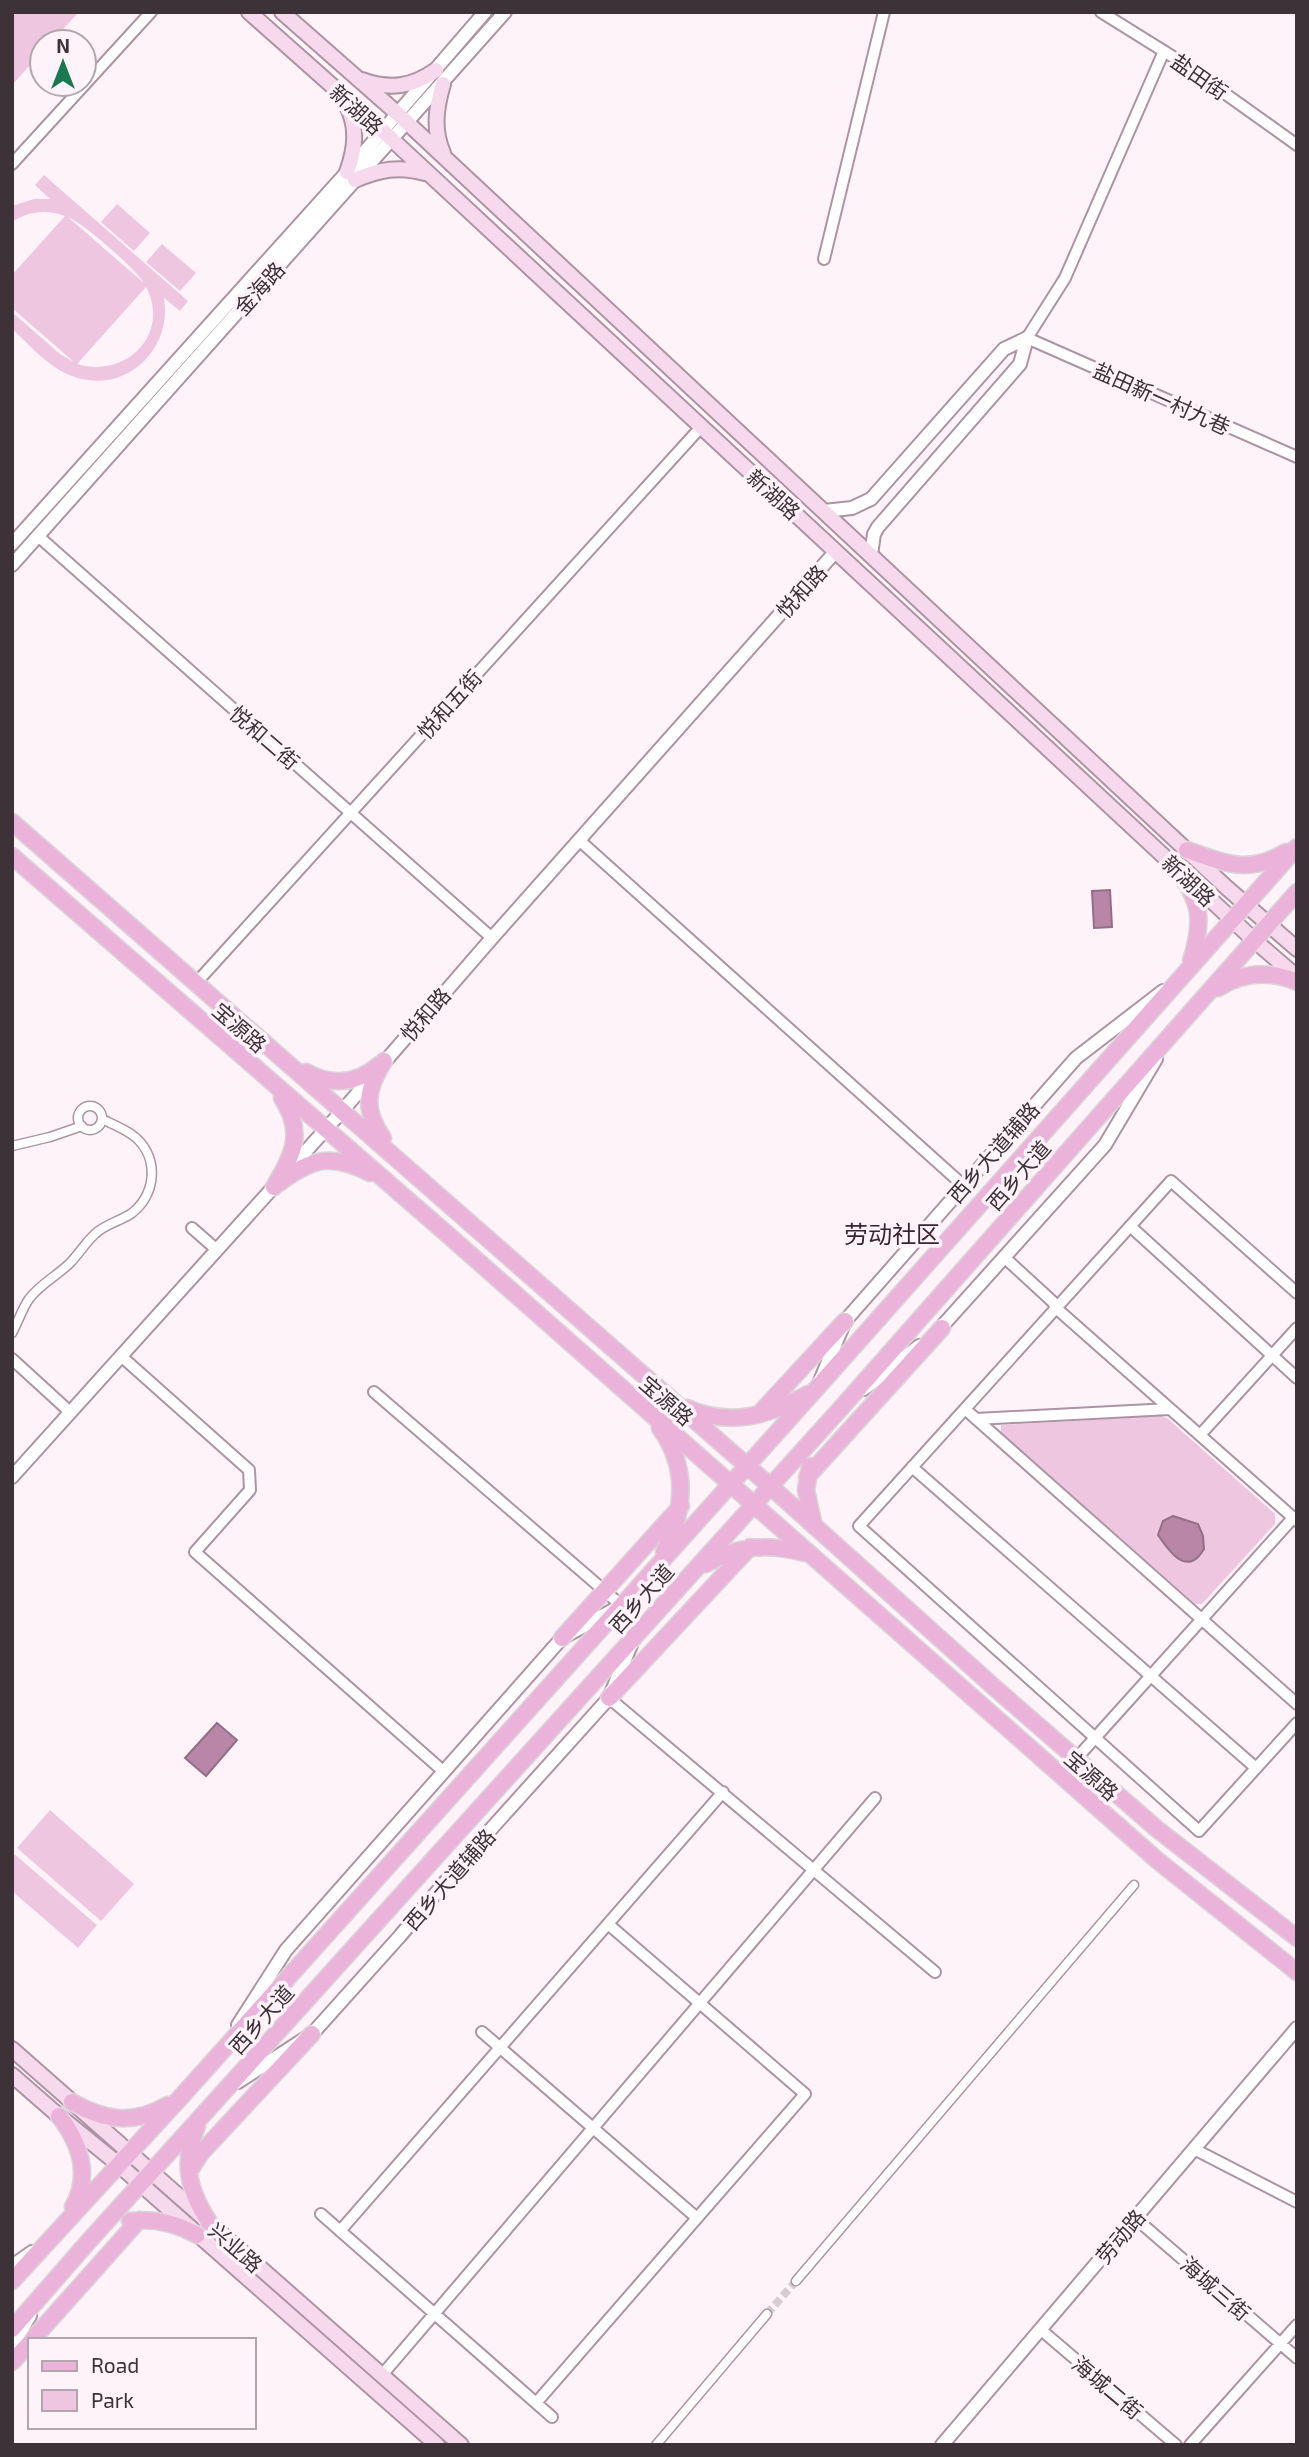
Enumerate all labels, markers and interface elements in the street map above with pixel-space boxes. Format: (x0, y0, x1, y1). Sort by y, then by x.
north arrow (28, 28, 98, 98)
text: N (56, 34, 70, 57)
street label: 盐田街 (1167, 48, 1233, 104)
street label: 新湖路 (325, 79, 389, 139)
street label: 金海路 (229, 256, 289, 320)
street label: 盐田新一村九巷 (1090, 357, 1234, 439)
street label: 新湖路 (742, 464, 806, 524)
street label: 悦和路 (771, 559, 831, 623)
street label: 悦和五街 (412, 664, 486, 744)
street label: 悦和二街 (225, 700, 305, 774)
street label: 新湖路 (1157, 849, 1221, 911)
street label: 悦和路 (395, 982, 455, 1046)
street label: 宝源路 (208, 997, 272, 1057)
street label: 西乡大道辅路 (942, 1096, 1044, 1208)
street label: 西乡大道 (981, 1135, 1055, 1215)
district label: 劳动社区 (844, 1219, 940, 1248)
street label: 宝源路 (635, 1370, 699, 1430)
street label: 西乡大道 (604, 1558, 678, 1638)
street label: 宝源路 (1060, 1745, 1124, 1805)
street label: 西乡大道辅路 (398, 1823, 500, 1935)
street label: 西乡大道 (224, 1979, 298, 2059)
street label: 劳动路 (1090, 2204, 1150, 2268)
street label: 兴业路 (204, 2217, 268, 2277)
street label: 海城三街 (1176, 2251, 1256, 2325)
legend (28, 2338, 256, 2429)
street label: 海城二街 (1068, 2350, 1148, 2424)
text: Road (91, 2352, 139, 2377)
text: Park (91, 2387, 134, 2412)

